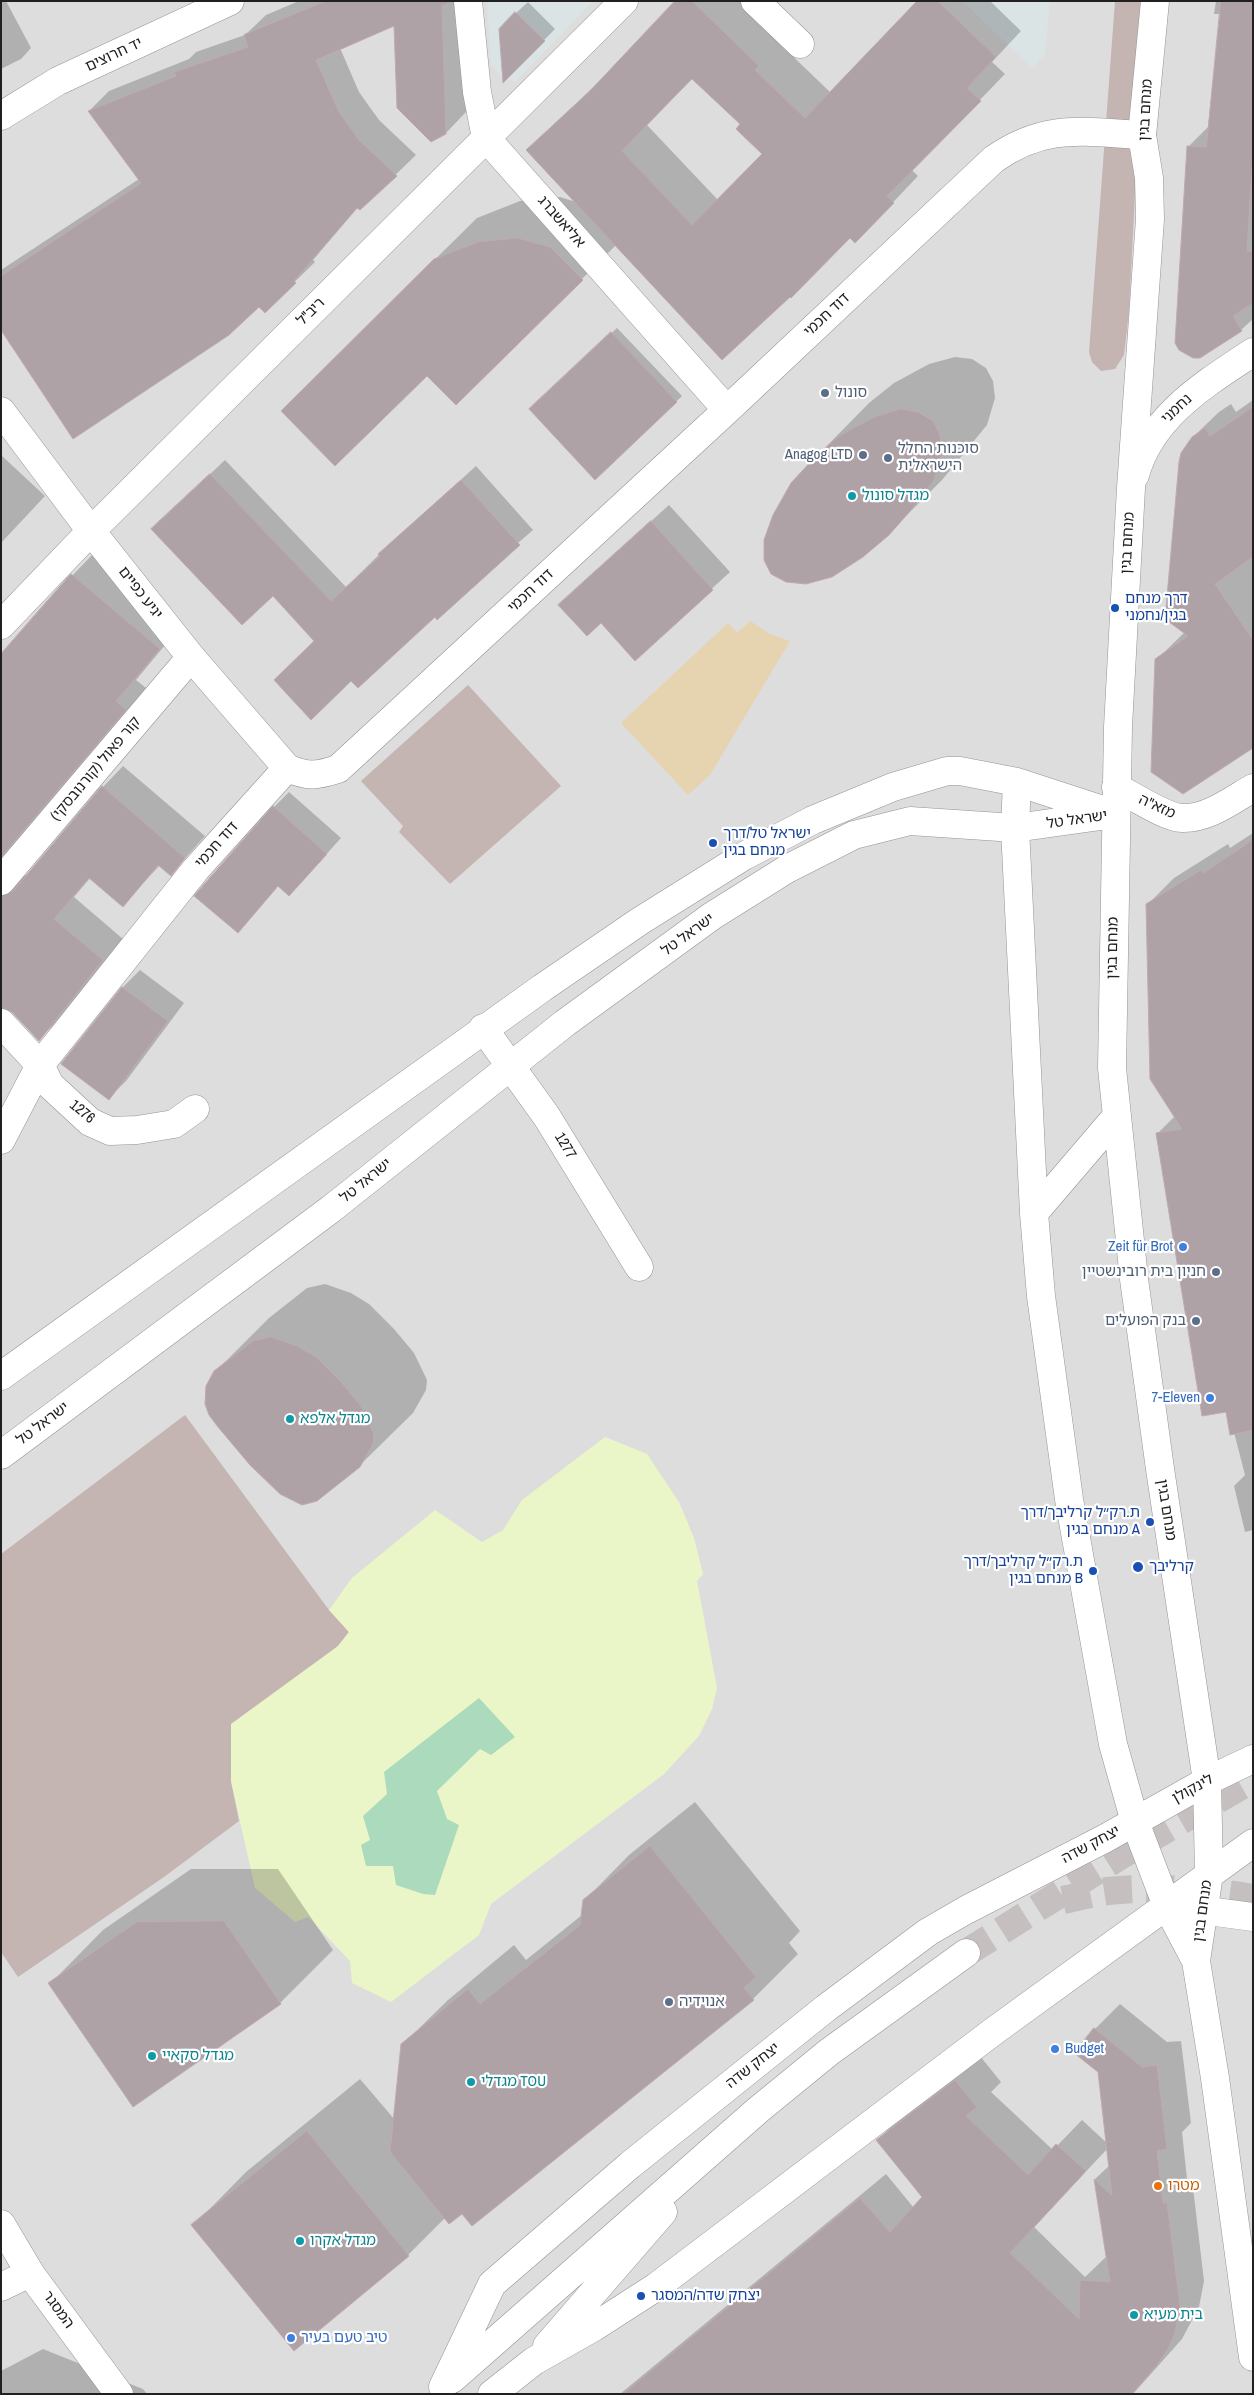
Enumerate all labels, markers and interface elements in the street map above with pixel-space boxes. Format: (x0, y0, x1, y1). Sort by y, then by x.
street label: יד חרוצים (83, 34, 145, 76)
street label: מנחם בגין (1135, 78, 1157, 142)
street label: אליאשברג (534, 192, 588, 252)
street label: דוד חכמי (800, 289, 854, 341)
street label: ריב"ל (293, 294, 329, 330)
place label: סונול (835, 384, 867, 402)
marker: סונול (819, 387, 831, 399)
street label: נחמני (1158, 390, 1196, 428)
place label: סוכנות החלל הישראלית (898, 440, 979, 475)
place label: Anagog LTD (785, 446, 853, 464)
marker: Anagog LTD (857, 449, 869, 461)
marker: סוכנות החלל הישראלית (882, 452, 894, 464)
place label: מגדל סונול (862, 487, 929, 505)
marker: מגדל סונול (846, 490, 858, 502)
street label: מנחם בגין (1117, 511, 1139, 575)
street label: יגיע כפיים (114, 563, 166, 623)
street label: דוד חכמי (504, 565, 558, 617)
place label: דרך מנחם בגין/נחמני (1125, 590, 1188, 625)
marker: דרך מנחם בגין/נחמני (1109, 602, 1121, 614)
street label: קור פאול (קורנובסקי) (47, 713, 145, 825)
street label: מזא''ה (1136, 791, 1178, 823)
street label: ישראל טל (1046, 807, 1108, 833)
street label: דוד חכמי (192, 818, 242, 872)
place label: ישראל טל/דרך מנחם בגין (723, 825, 811, 860)
marker: ישראל טל/דרך מנחם בגין (707, 837, 719, 849)
street label: ישראל טל (658, 910, 718, 960)
street label: מנחם בגין (1103, 917, 1123, 979)
street label: 1276 (66, 1096, 98, 1128)
street label: 1277 (550, 1130, 580, 1162)
street label: ישראל טל (337, 1155, 395, 1207)
place label: Zeit für Brot (1108, 1238, 1173, 1256)
marker: Zeit für Brot (1177, 1241, 1189, 1253)
place label: חניון בית רובינשטיין (1082, 1263, 1206, 1281)
marker: חניון בית רובינשטיין (1210, 1266, 1222, 1278)
place label: בנק הפועלים (1105, 1312, 1186, 1330)
marker: בנק הפועלים (1190, 1315, 1202, 1327)
place label: 7-Eleven (1151, 1389, 1200, 1407)
marker: 7-Eleven (1204, 1392, 1216, 1404)
street label: ישראל טל (13, 1398, 73, 1450)
place label: מגדל אלפא (300, 1410, 370, 1428)
marker: מגדל אלפא (284, 1413, 296, 1425)
street label: מנחם בגין (1152, 1478, 1180, 1542)
place label: ת.רק״ל קרליבך/דרך מנחם בגין A (1021, 1504, 1140, 1539)
marker: ת.רק״ל קרליבך/דרך מנחם בגין A (1144, 1516, 1156, 1528)
place label: ת.רק״ל קרליבך/דרך מנחם בגין B (964, 1553, 1083, 1588)
place label: קרליבך (1149, 1558, 1194, 1576)
marker: קרליבך (1131, 1560, 1145, 1574)
marker: ת.רק״ל קרליבך/דרך מנחם בגין B (1087, 1565, 1099, 1577)
street label: לינקולן (1169, 1770, 1217, 1808)
street label: יצחק שדה (1059, 1822, 1123, 1868)
street label: מנחם בגין (1190, 1879, 1216, 1943)
place label: אנוידיה (679, 1993, 725, 2011)
marker: אנוידיה (663, 1996, 675, 2008)
street label: יצחק שדה (722, 2039, 784, 2093)
place label: Budget (1065, 2040, 1104, 2058)
marker: Budget (1049, 2043, 1061, 2055)
place label: מגדל סקאיי (162, 2047, 234, 2065)
marker: מגדל סקאיי (146, 2050, 158, 2062)
place label: מגדלי TOU (481, 2073, 546, 2091)
marker: מגדלי TOU (465, 2076, 477, 2088)
place label: מטרו (1168, 2177, 1200, 2195)
marker: מטרו (1152, 2180, 1164, 2192)
place label: מגדל אקרו (310, 2232, 376, 2250)
marker: מגדל אקרו (294, 2235, 306, 2247)
place label: יצחק שדה/המסגר (651, 2287, 760, 2305)
street label: המסגר (38, 2288, 78, 2332)
marker: יצחק שדה/המסגר (635, 2290, 647, 2302)
place label: בית מעיא (1144, 2306, 1203, 2324)
marker: בית מעיא (1128, 2309, 1140, 2321)
place label: טיב טעם בעיר (301, 2329, 387, 2347)
marker: טיב טעם בעיר (285, 2332, 297, 2344)

